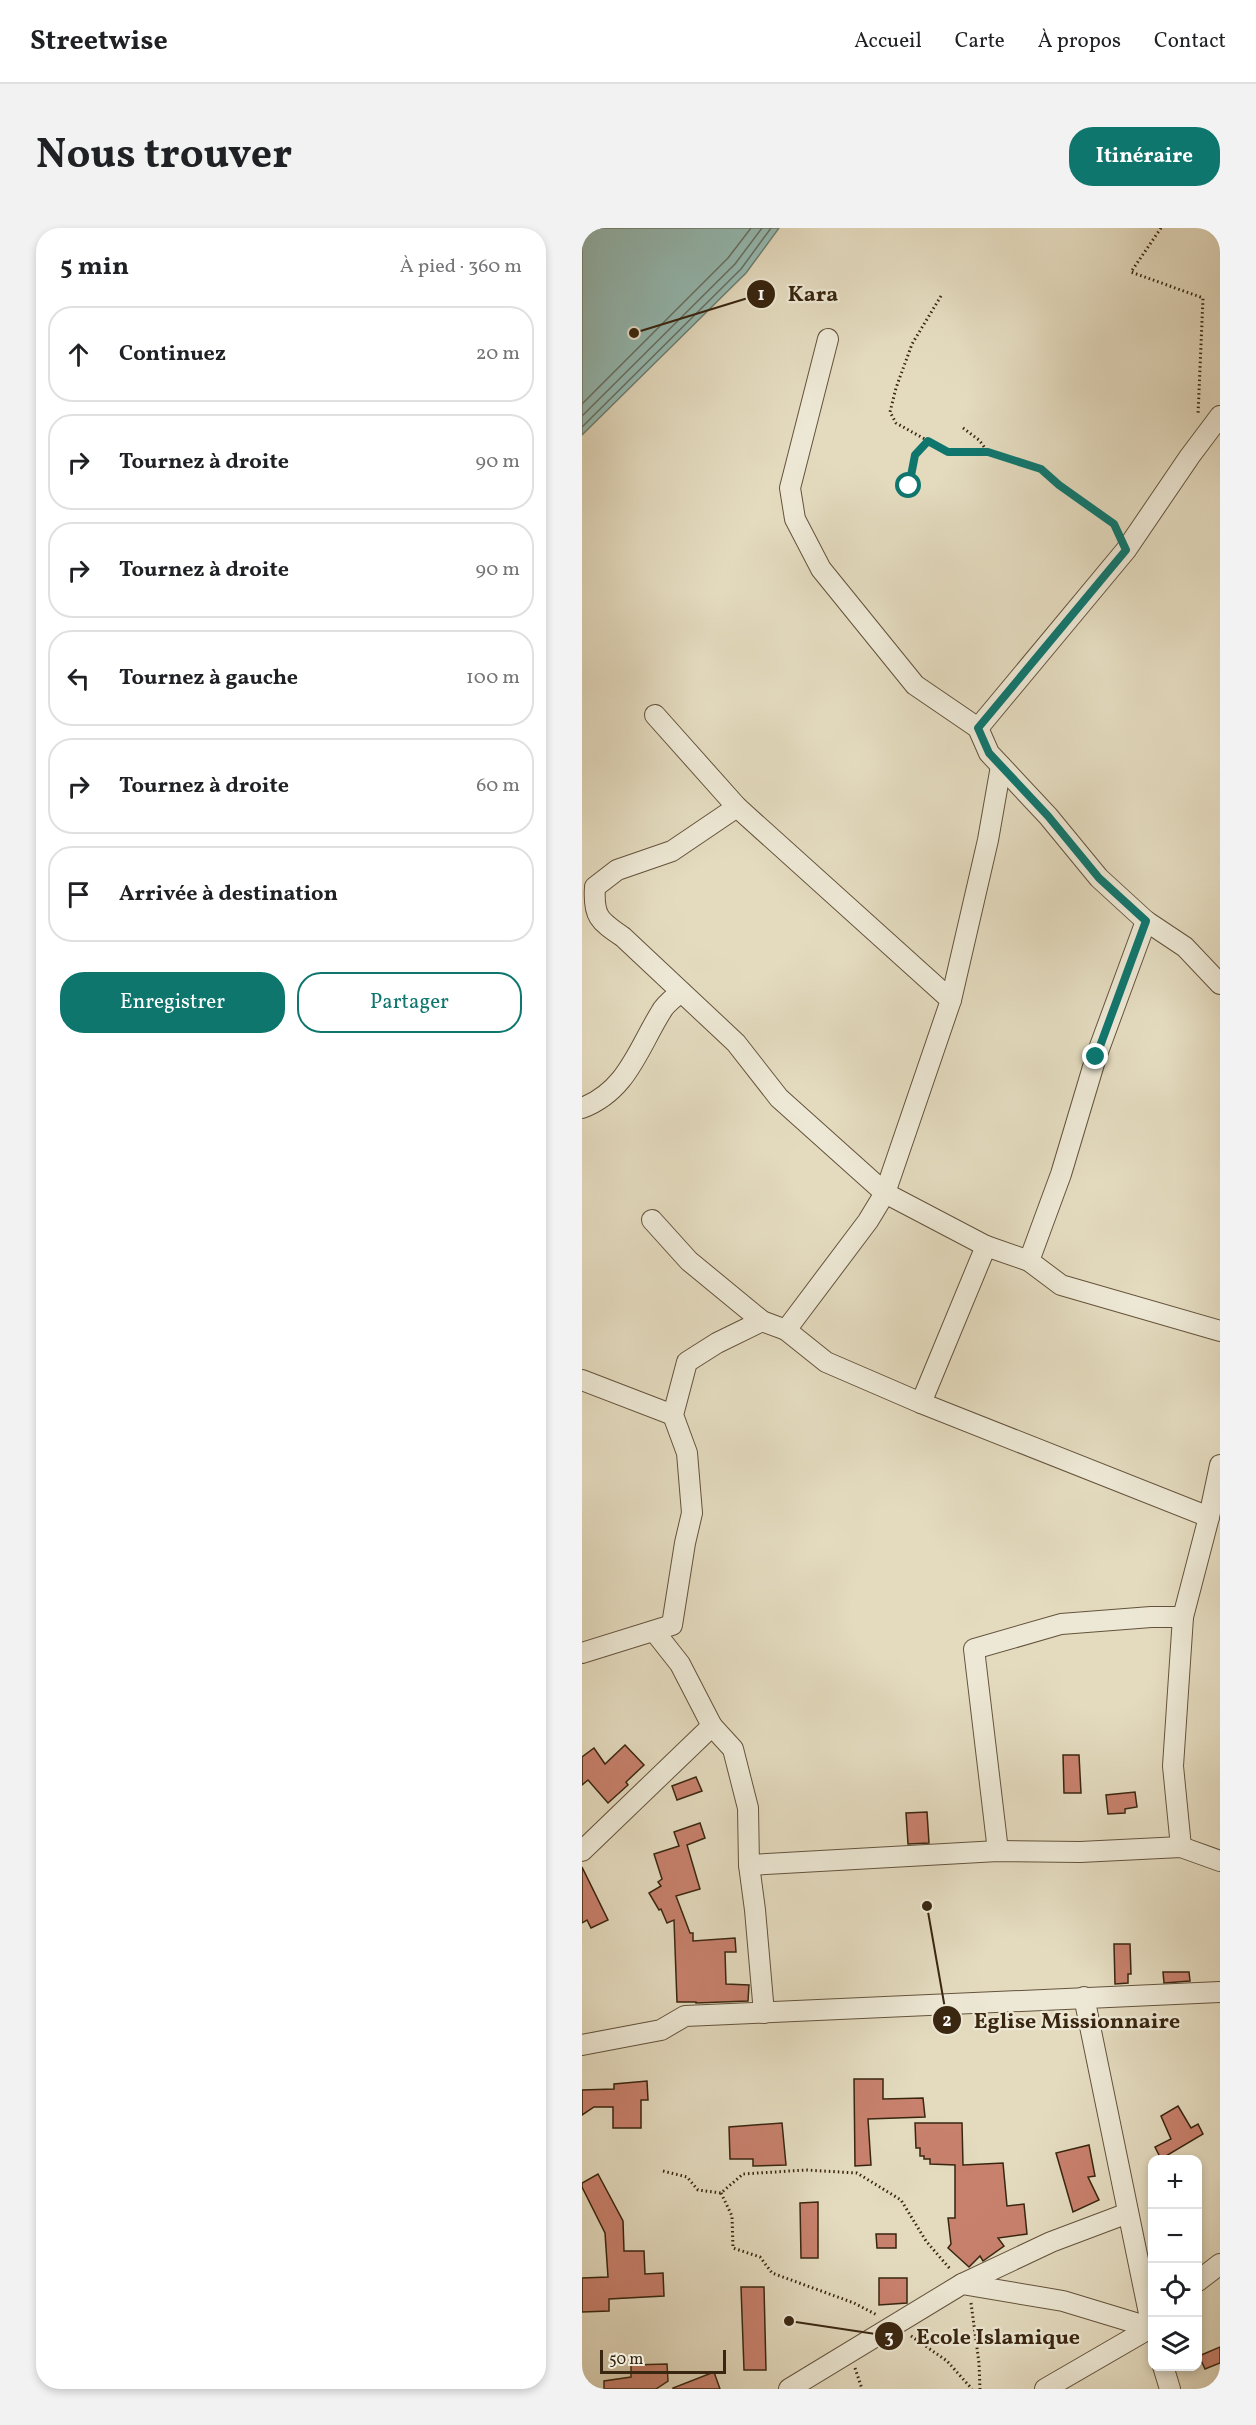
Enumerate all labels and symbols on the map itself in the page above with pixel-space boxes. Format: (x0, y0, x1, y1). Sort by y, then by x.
callout: Kara (746, 274, 850, 314)
text: Kara (788, 280, 838, 311)
text: 1 (757, 283, 765, 308)
route start (895, 472, 921, 498)
route end (1082, 1043, 1108, 1069)
callout: Eglise Missionnaire (932, 2000, 1193, 2040)
text: Eglise Missionnaire (974, 2007, 1180, 2038)
text: 2 (942, 2009, 952, 2034)
callout: Ecole Islamique (874, 2316, 1093, 2356)
text: Ecole Islamique (916, 2323, 1080, 2354)
text: 3 (884, 2326, 894, 2351)
scale bar (600, 2347, 726, 2374)

